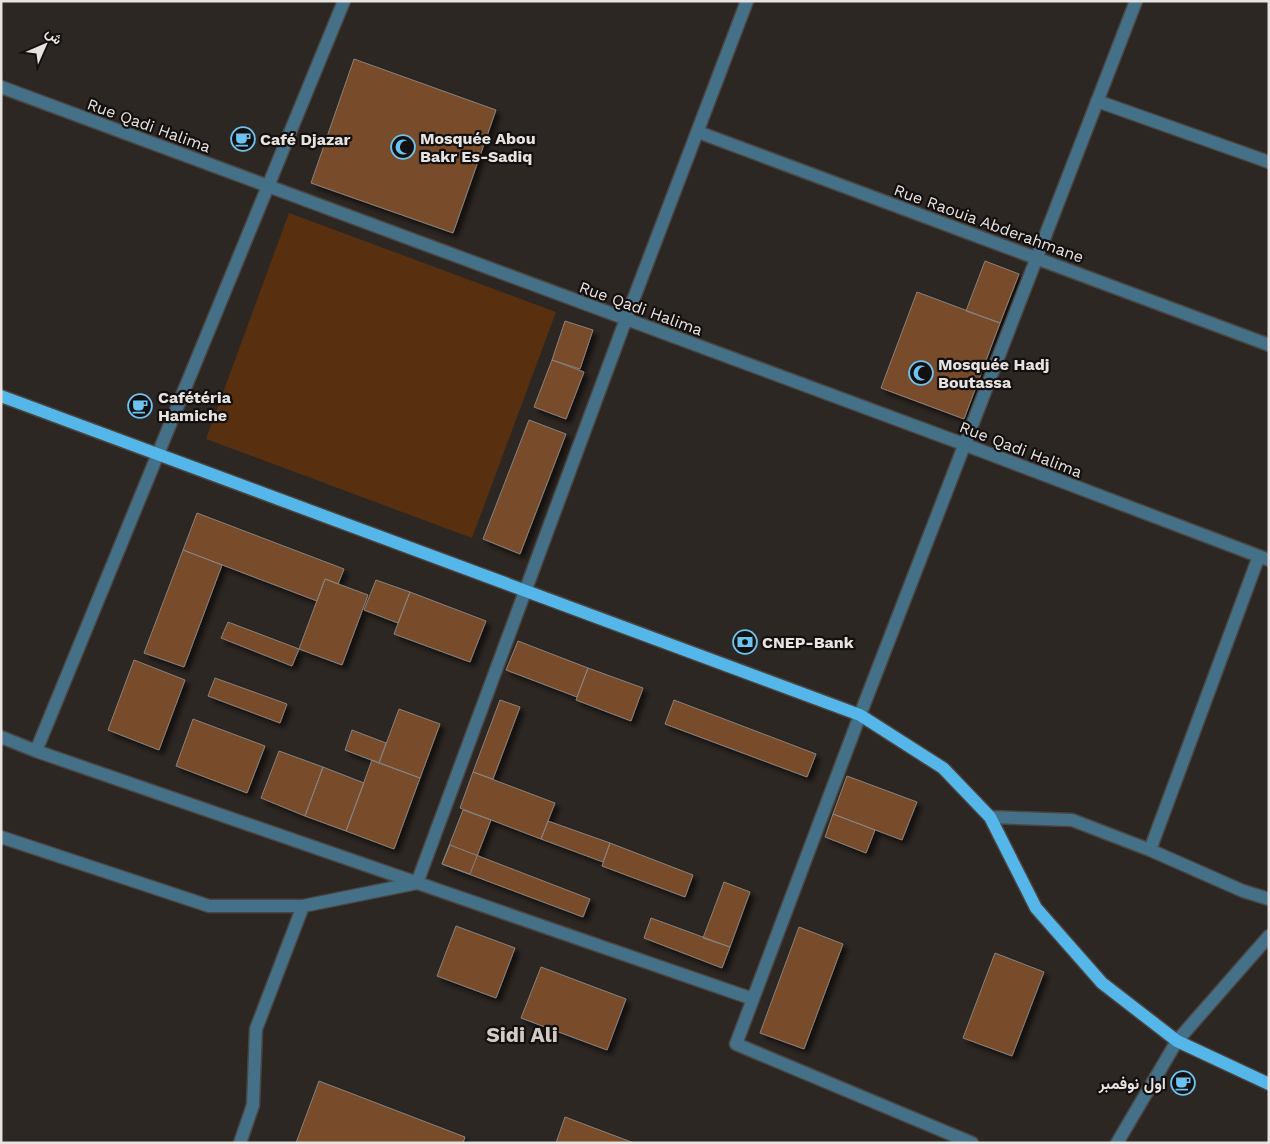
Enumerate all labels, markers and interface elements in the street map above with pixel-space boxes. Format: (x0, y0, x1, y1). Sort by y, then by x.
north arrow (20, 20, 70, 70)
text: ش (42, 24, 66, 48)
street label: Rue Qadi Halima (85, 94, 213, 157)
cafe icon: Café Djazar (230, 126, 256, 152)
place label: Mosquée Abou Bakr Es-Sadiq (420, 129, 536, 166)
place label: Café Djazar (260, 130, 350, 149)
mosque icon: Mosquée Abou Bakr Es-Sadiq (390, 134, 416, 160)
street label: Rue Raouia Abderahmane (891, 180, 1086, 267)
street label: Rue Qadi Halima (577, 277, 705, 340)
place label: Mosquée Hadj Boutassa (938, 355, 1049, 392)
mosque icon: Mosquée Hadj Boutassa (908, 360, 934, 386)
place label: Cafétéria Hamiche (158, 388, 232, 425)
cafe icon: Cafétéria Hamiche (127, 393, 153, 419)
street label: Rue Qadi Halima (957, 417, 1085, 482)
bank icon: CNEP-Bank (732, 629, 758, 655)
place label: CNEP-Bank (762, 633, 854, 652)
district label: Sidi Ali (486, 1022, 558, 1047)
cafe icon: اول نوفمبر (1170, 1070, 1196, 1096)
place label: اول نوفمبر (1098, 1074, 1166, 1094)

